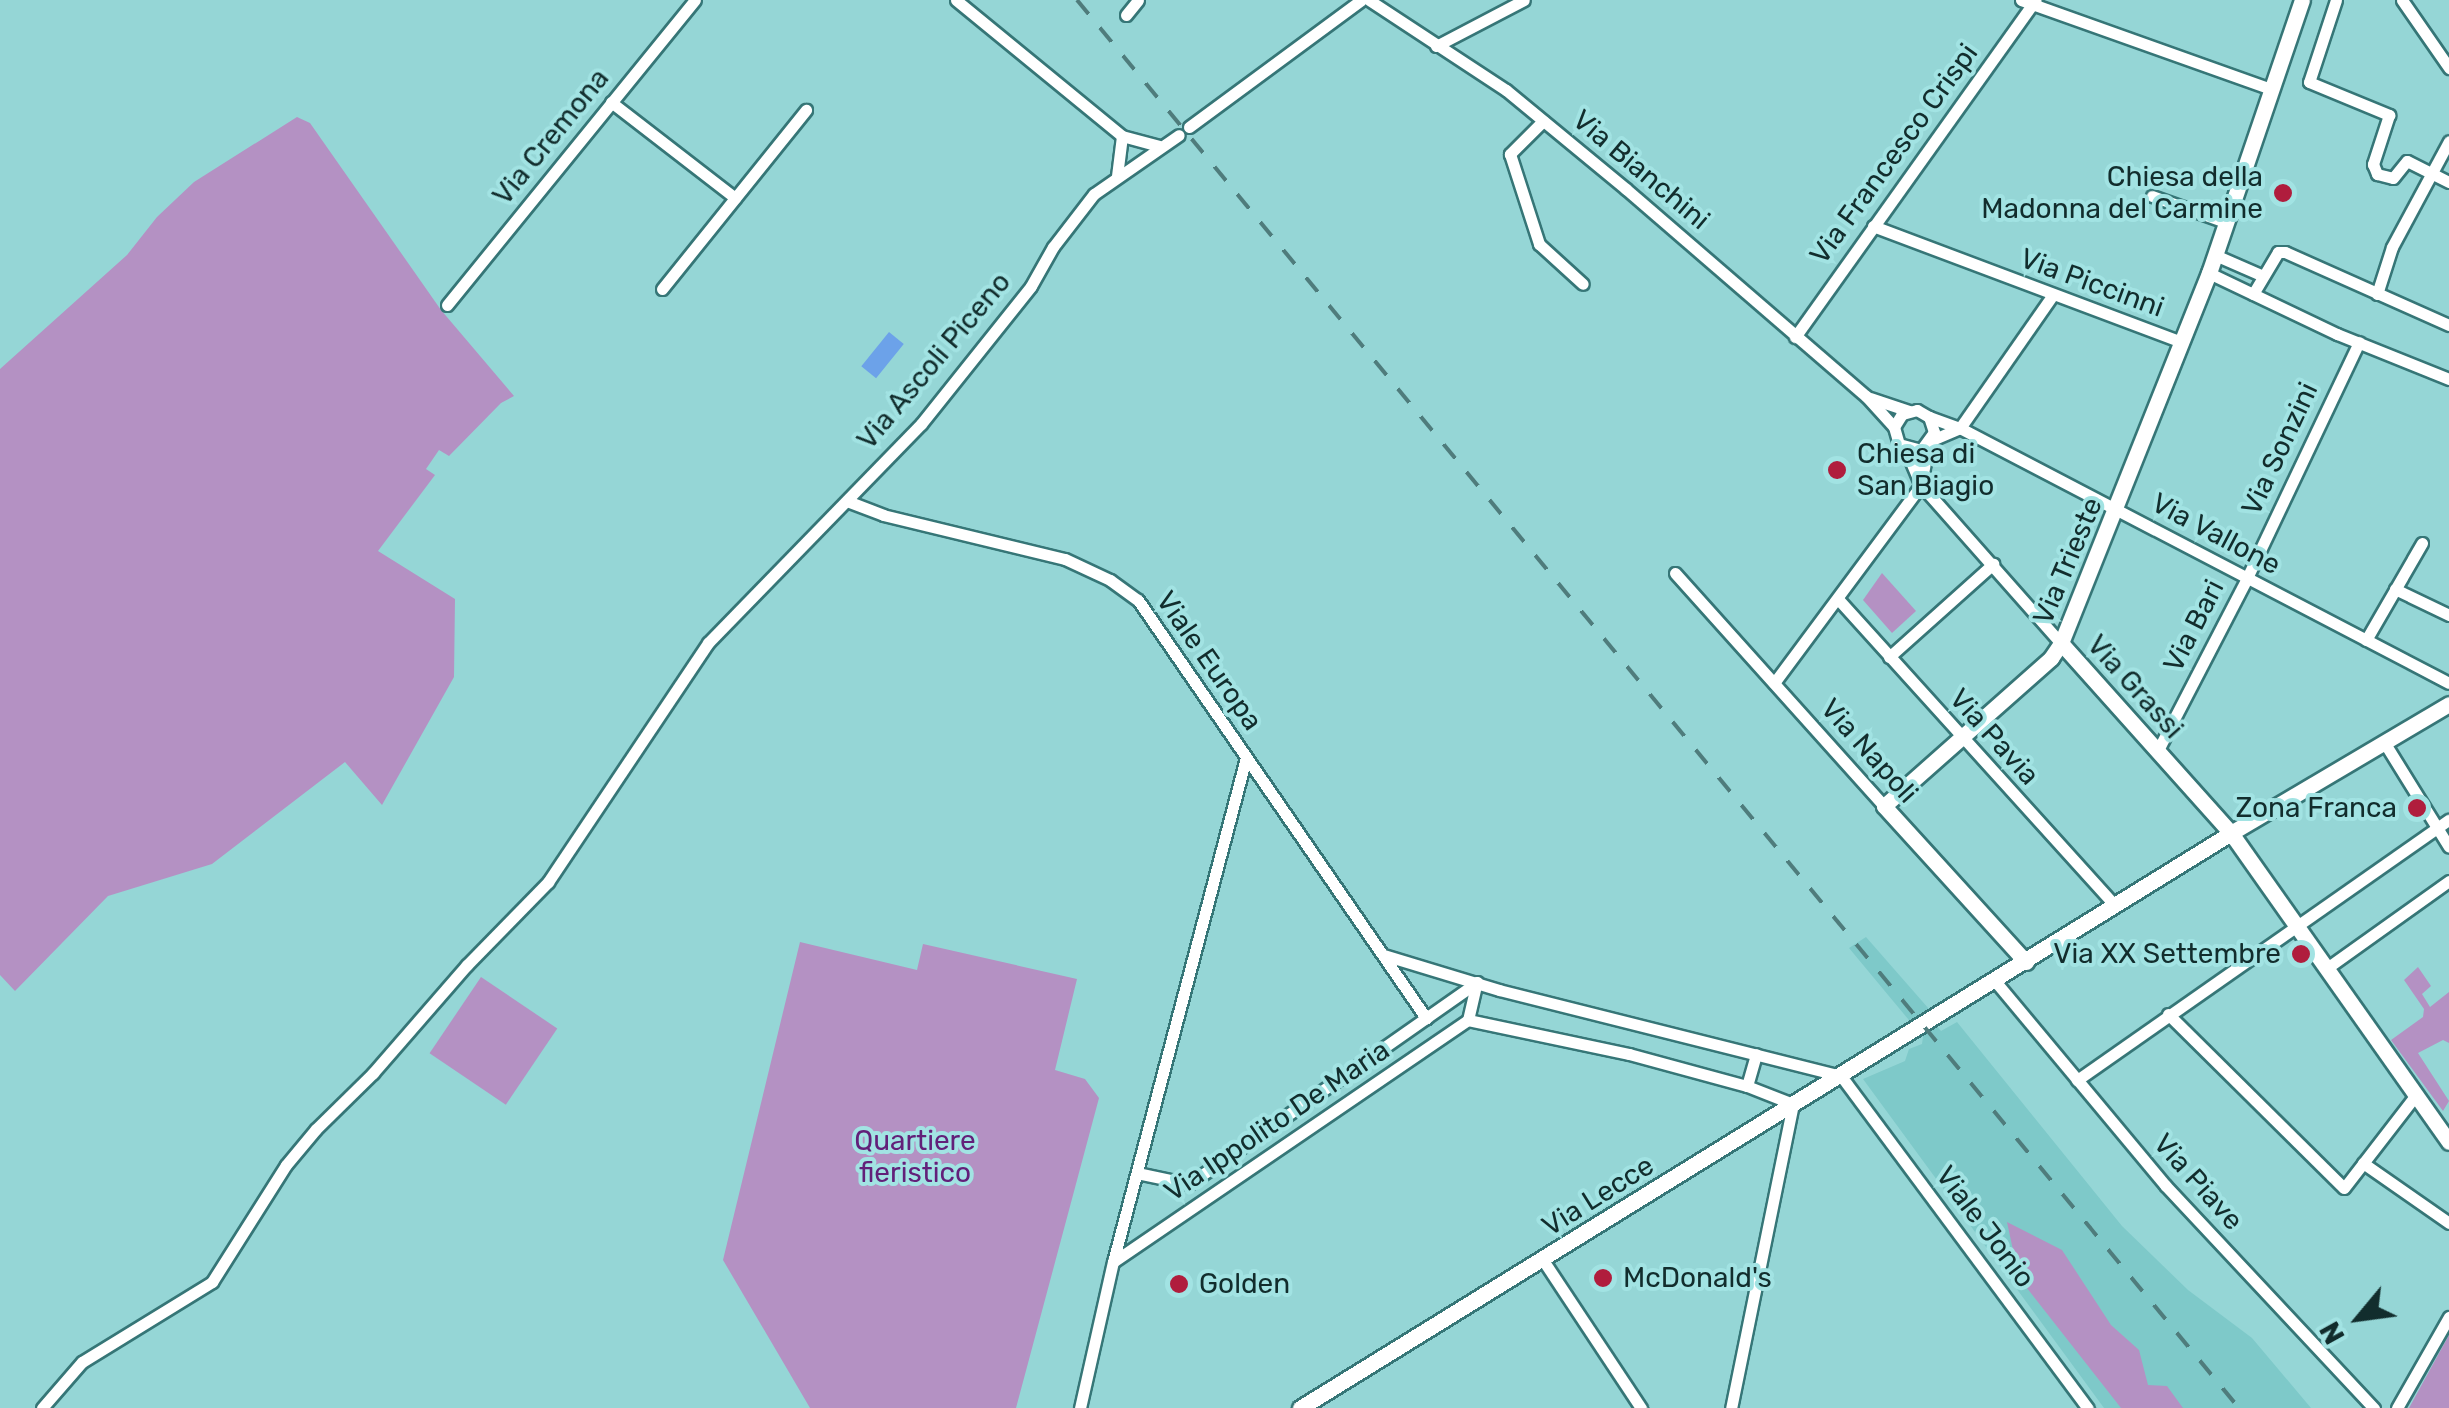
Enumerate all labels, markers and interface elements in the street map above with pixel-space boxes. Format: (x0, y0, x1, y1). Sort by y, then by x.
street label: Via Francesco Crispi (1803, 37, 1985, 271)
street label: Via Cremona (486, 62, 616, 212)
street label: Via Bianchini (1566, 103, 1716, 237)
place label: Chiesa della Madonna del Carmine (1981, 160, 2263, 226)
marker: Chiesa della Madonna del Carmine (2272, 182, 2294, 204)
street label: Via Piccinni (2016, 241, 2168, 325)
street label: Via Ascoli Piceno (850, 265, 1018, 457)
street label: Via Sonzini (2235, 377, 2325, 521)
place label: Chiesa di San Biagio (1857, 437, 1994, 503)
marker: Chiesa di San Biagio (1826, 459, 1848, 481)
street label: Via Vallone (2145, 486, 2287, 582)
street label: Via Trieste (2026, 492, 2110, 630)
street label: Via Bari (2157, 574, 2231, 678)
street label: Viale Europa (1149, 585, 1269, 737)
street label: Via Grassi (2080, 628, 2190, 746)
street label: Via Pavia (1942, 682, 2046, 792)
street label: Via Napoli (1813, 692, 1925, 810)
place label: Zona Franca (2236, 791, 2397, 825)
marker: Zona Franca (2406, 797, 2428, 819)
place label: Via XX Settembre (2053, 937, 2281, 971)
marker: Via XX Settembre (2290, 943, 2312, 965)
street label: Via Ippolito De Maria (1158, 1033, 1396, 1209)
park label: Quartiere fieristico (854, 1124, 976, 1190)
street label: Via Piave (2146, 1127, 2250, 1237)
street label: Via Lecce (1536, 1149, 1660, 1243)
street label: Viale Jonio (1928, 1160, 2042, 1294)
place label: McDonald's (1623, 1261, 1772, 1295)
place label: Golden (1199, 1267, 1290, 1301)
marker: McDonald's (1592, 1267, 1614, 1289)
north arrow (2309, 1268, 2409, 1368)
marker: Golden (1168, 1273, 1190, 1295)
text: N (2313, 1316, 2352, 1350)

